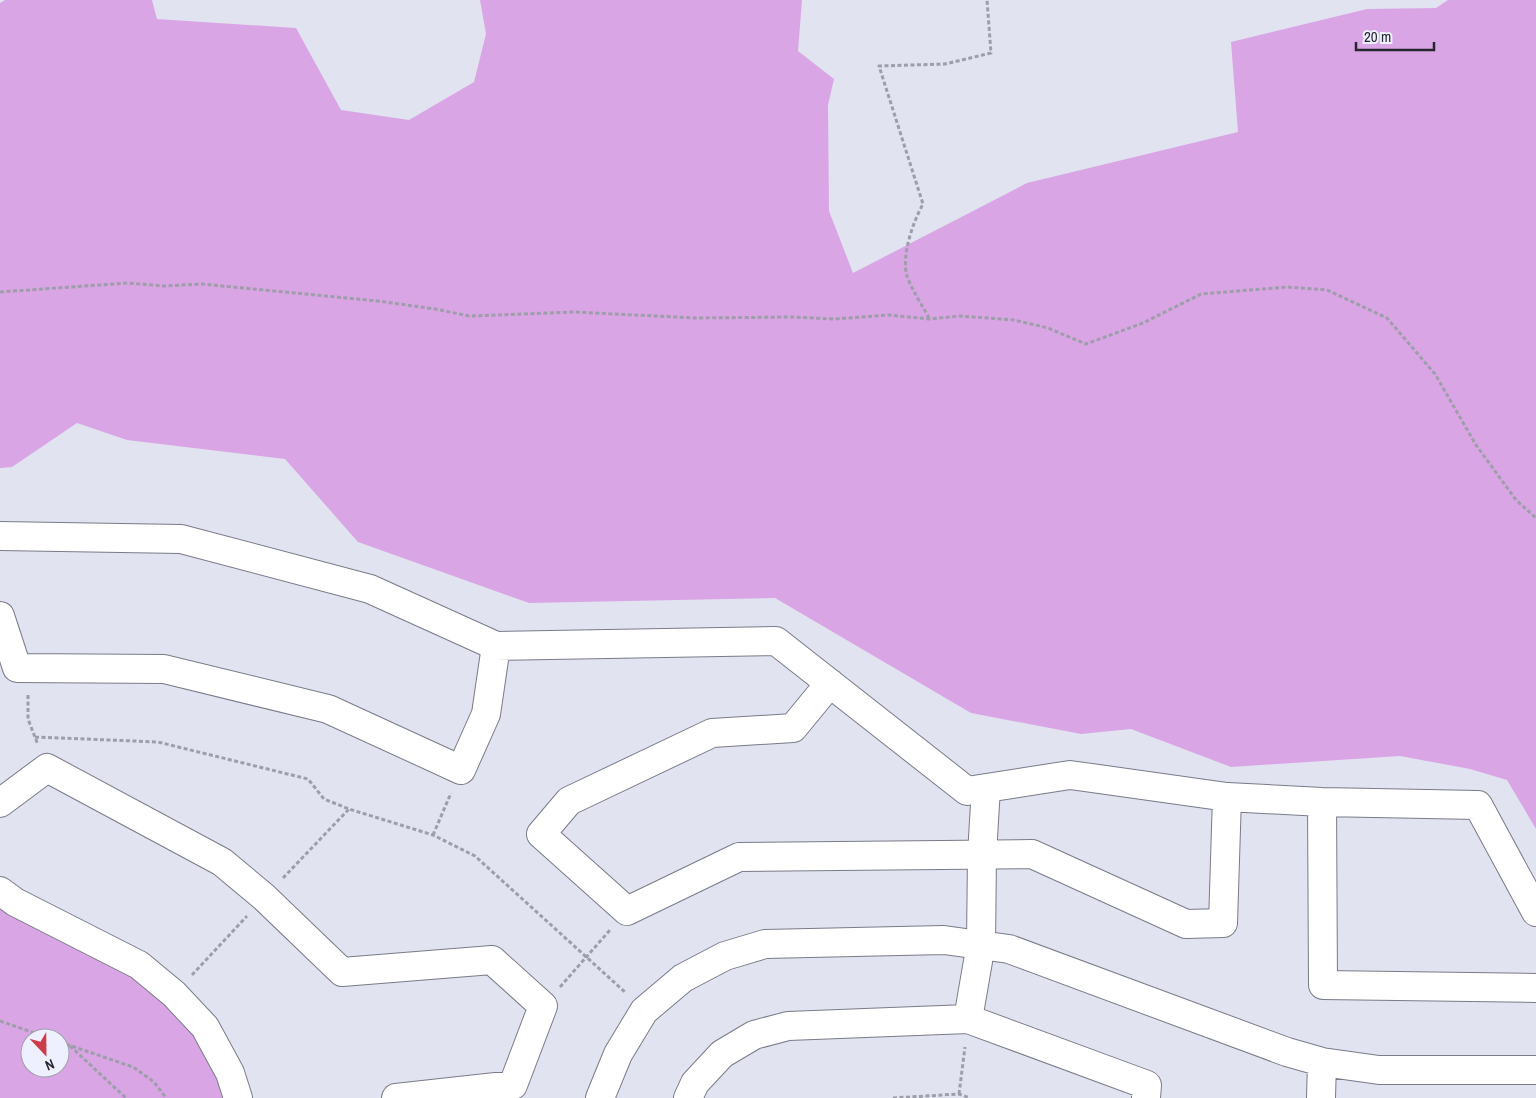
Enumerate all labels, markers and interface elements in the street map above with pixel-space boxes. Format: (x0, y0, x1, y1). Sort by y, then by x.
scale bar (1356, 20, 1434, 52)
text: 20 m (1364, 26, 1391, 47)
north arrow (20, 1028, 70, 1078)
text: N (43, 1055, 57, 1075)

